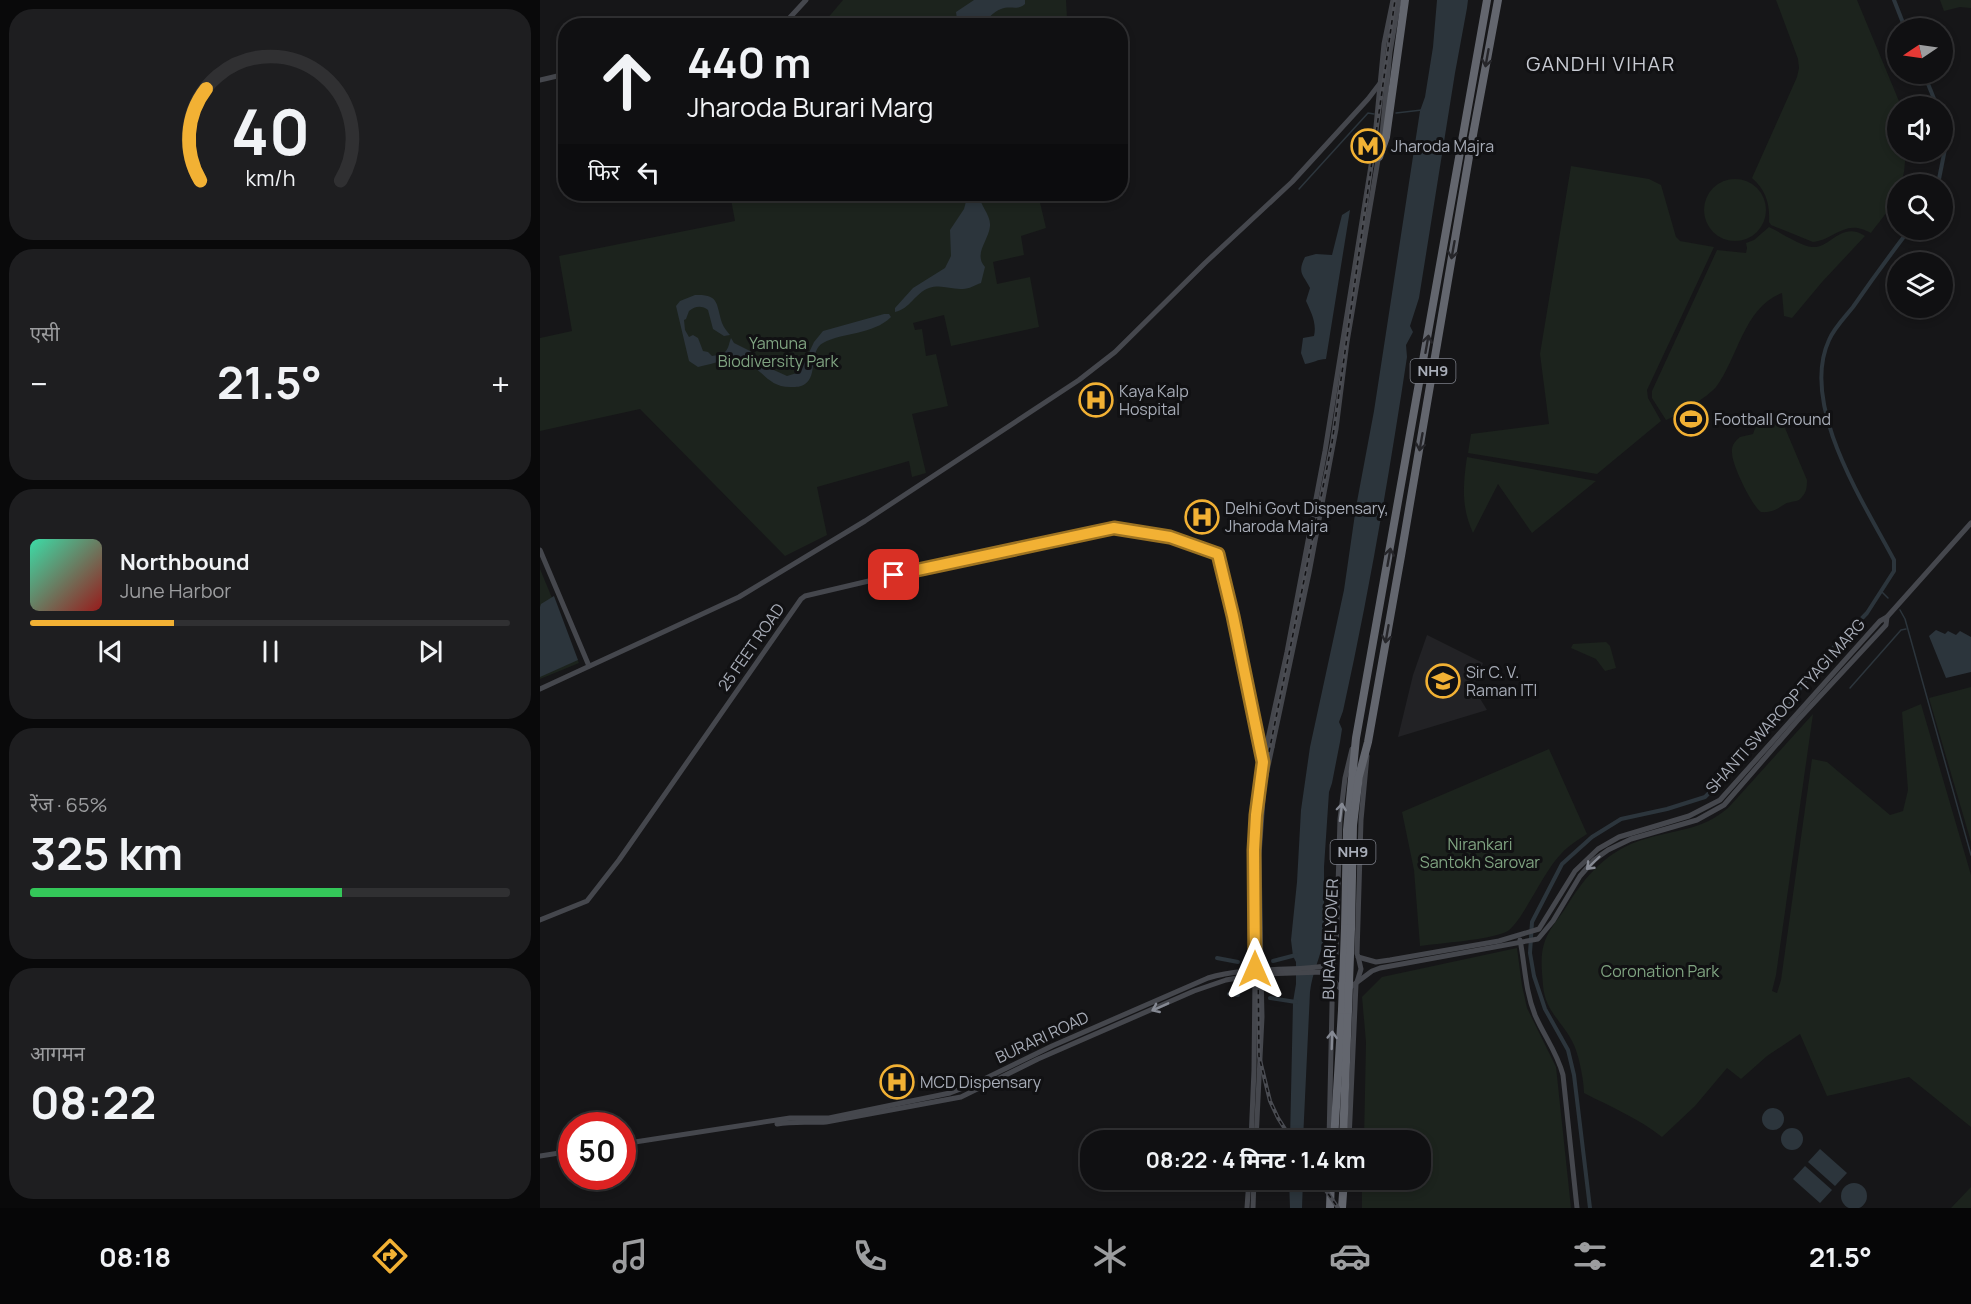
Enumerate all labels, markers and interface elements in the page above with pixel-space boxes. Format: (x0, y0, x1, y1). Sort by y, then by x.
north arrow (1887, 18, 1953, 84)
map controls (1887, 18, 1953, 318)
text: 440 m (687, 33, 811, 91)
icon: ahead (588, 42, 666, 120)
one-way arrow (1481, 47, 1492, 67)
district label: GANDHI VIHAR (1526, 50, 1676, 77)
text: Jharoda Burari Marg (687, 88, 933, 125)
text: 40 (230, 89, 310, 175)
button: sound (1887, 96, 1953, 162)
metro station icon: Jharoda Majra (1350, 128, 1386, 164)
place label: Jharoda Majra (1391, 135, 1494, 157)
icon: left (632, 156, 665, 189)
text: फिर (588, 157, 620, 187)
text: km/h (245, 164, 295, 193)
button: search (1887, 174, 1953, 240)
one-way arrow (1448, 239, 1459, 259)
button: layers (1887, 252, 1953, 318)
text: एसी (30, 320, 60, 347)
park label: Yamuna Biodiversity Park (718, 332, 839, 372)
one-way arrow (1421, 335, 1432, 355)
text: 21.5° (217, 351, 322, 413)
road number: NH9 (1410, 359, 1456, 383)
text: − (30, 361, 48, 406)
text: + (491, 361, 510, 406)
place label: Kaya Kalp Hospital (1119, 380, 1189, 420)
hospital icon: Kaya Kalp Hospital (1078, 382, 1114, 418)
sports icon: Football Ground (1673, 401, 1709, 437)
place label: Football Ground (1714, 408, 1831, 430)
one-way arrow (1415, 432, 1426, 451)
place label: Delhi Govt Dispensary, Jharoda Majra (1225, 497, 1389, 537)
hospital icon: Delhi Govt Dispensary, Jharoda Majra (1184, 499, 1220, 535)
text: Northbound (120, 547, 250, 577)
one-way arrow (1384, 548, 1395, 567)
pin (868, 549, 919, 600)
icon: arrive (877, 558, 910, 591)
text: June Harbor (120, 577, 232, 604)
street label: 25 FEET ROAD (713, 599, 790, 695)
street label: SHANTI SWAROOP TYAGI MARG (1700, 614, 1870, 798)
one-way arrow (1381, 624, 1392, 643)
icon: previous (94, 635, 127, 668)
icon: pause (254, 635, 287, 668)
icon: next (414, 635, 447, 668)
place label: Sir C. V. Raman ITI (1466, 661, 1537, 701)
school or university icon: Sir C. V. Raman ITI (1425, 663, 1461, 699)
text: रेंज · 65% (30, 791, 108, 818)
one-way arrow (1336, 802, 1347, 822)
text: 325 km (30, 822, 183, 884)
park label: Nirankari Santokh Sarovar (1420, 833, 1540, 873)
road number: NH9 (1330, 840, 1376, 864)
one-way arrow (1586, 856, 1601, 870)
street label: BURARI FLYOVER (1317, 878, 1343, 1000)
position arrow (1223, 937, 1287, 1001)
park label: Coronation Park (1601, 960, 1720, 982)
one-way arrow (1151, 1002, 1169, 1013)
street label: BURARI ROAD (992, 1006, 1092, 1068)
one-way arrow (1326, 1030, 1338, 1050)
text: आगमन (30, 1040, 85, 1067)
hospital icon: MCD Dispensary (879, 1064, 915, 1100)
text: 08:22 (30, 1071, 156, 1133)
place label: MCD Dispensary (920, 1071, 1042, 1093)
speed limit sign: 50 (558, 1112, 636, 1190)
text: 08:22 · 4 मिनट · 1.4 km (1146, 1145, 1365, 1175)
icon: directions (369, 1235, 411, 1277)
icon: music (609, 1235, 651, 1277)
icon: phone (849, 1235, 891, 1277)
icon: climate (1089, 1235, 1131, 1277)
icon: car (1329, 1235, 1371, 1277)
icon: filters (1569, 1235, 1611, 1277)
text: 08:18 (99, 1238, 171, 1275)
text: 21.5° (1809, 1238, 1872, 1275)

